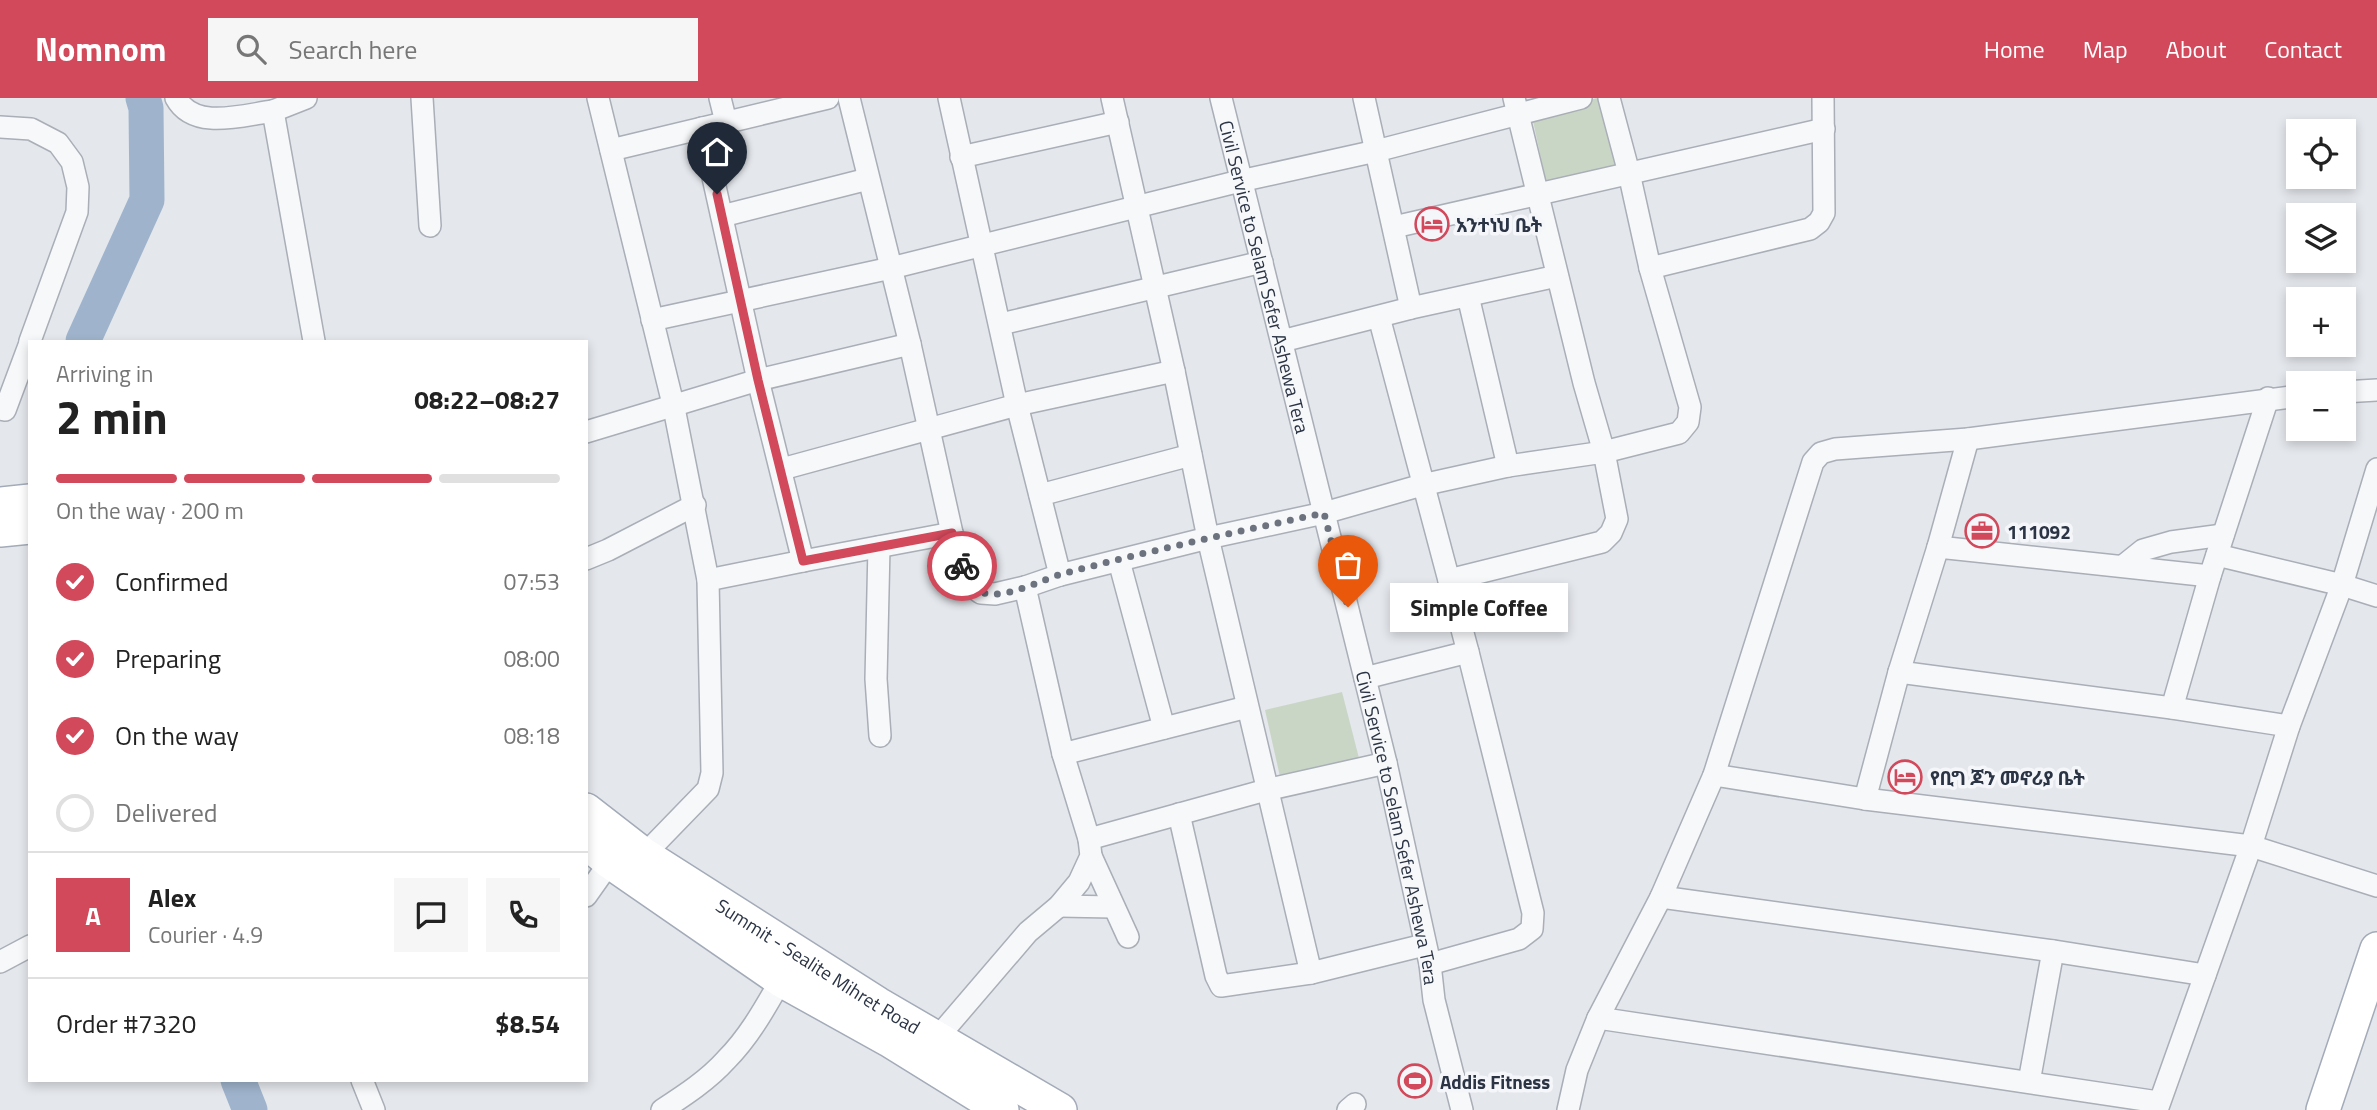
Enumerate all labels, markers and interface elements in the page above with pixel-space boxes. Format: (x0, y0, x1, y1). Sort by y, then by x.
search box (208, 18, 698, 81)
text: Nomnom (35, 24, 166, 74)
icon: search (232, 30, 270, 68)
text: Search here (288, 30, 417, 69)
text: Home (1984, 31, 2045, 67)
text: Map (2083, 31, 2128, 67)
text: About (2166, 31, 2226, 67)
text: Contact (2264, 31, 2342, 67)
street label: Civil Service to Selam Sefer Ashewa Tera (1213, 117, 1318, 437)
map controls (2286, 119, 2356, 441)
button: locate (2286, 119, 2356, 189)
pin (687, 122, 747, 194)
icon: home (698, 133, 736, 171)
button: layers (2286, 203, 2356, 273)
hotel icon: አንተነህ ቤት (1413, 205, 1451, 243)
place label: አንተነህ ቤት (1456, 210, 1543, 239)
button: + (2286, 287, 2356, 357)
text: Arriving in (56, 356, 153, 391)
button: − (2286, 371, 2356, 441)
text: 08:22–08:27 (414, 380, 560, 419)
text: 2 min (56, 382, 168, 452)
text: On the way · 200 m (56, 493, 244, 528)
office icon: 111092 (1963, 512, 2001, 550)
place label: 111092 (2007, 517, 2071, 546)
courier (927, 531, 997, 601)
pin (1318, 535, 1378, 607)
icon: bag (1329, 546, 1367, 584)
icon: bike (943, 547, 981, 585)
text: Confirmed (115, 562, 229, 601)
icon: check (56, 563, 94, 601)
text: 07:53 (503, 564, 560, 599)
callout: Simple Coffee (1390, 582, 1568, 632)
text: Simple Coffee (1410, 590, 1548, 625)
text: Preparing (115, 639, 221, 678)
icon: check (56, 640, 94, 678)
text: 08:00 (503, 641, 560, 676)
street label: Civil Service to Selam Sefer Ashewa Tera (1349, 667, 1447, 987)
text: On the way (115, 716, 239, 755)
icon: check (56, 717, 94, 755)
text: 08:18 (503, 718, 560, 753)
hotel icon: የቢግ ጆን መኖሪያ ቤት (1886, 758, 1924, 796)
place label: የቢግ ጆን መኖሪያ ቤት (1930, 763, 2085, 792)
text: Delivered (115, 793, 218, 832)
text: Alex (148, 878, 196, 917)
button: chat (394, 878, 468, 952)
button: phone (486, 878, 560, 952)
street label: Summit - Sealite Mihret Road (711, 890, 926, 1040)
text: A (85, 896, 101, 935)
text: Courier · 4.9 (148, 917, 263, 952)
text: Order #7320 (56, 1004, 196, 1043)
text: $8.54 (495, 1004, 560, 1043)
sports icon: Addis Fitness (1396, 1062, 1434, 1100)
place label: Addis Fitness (1440, 1067, 1550, 1096)

